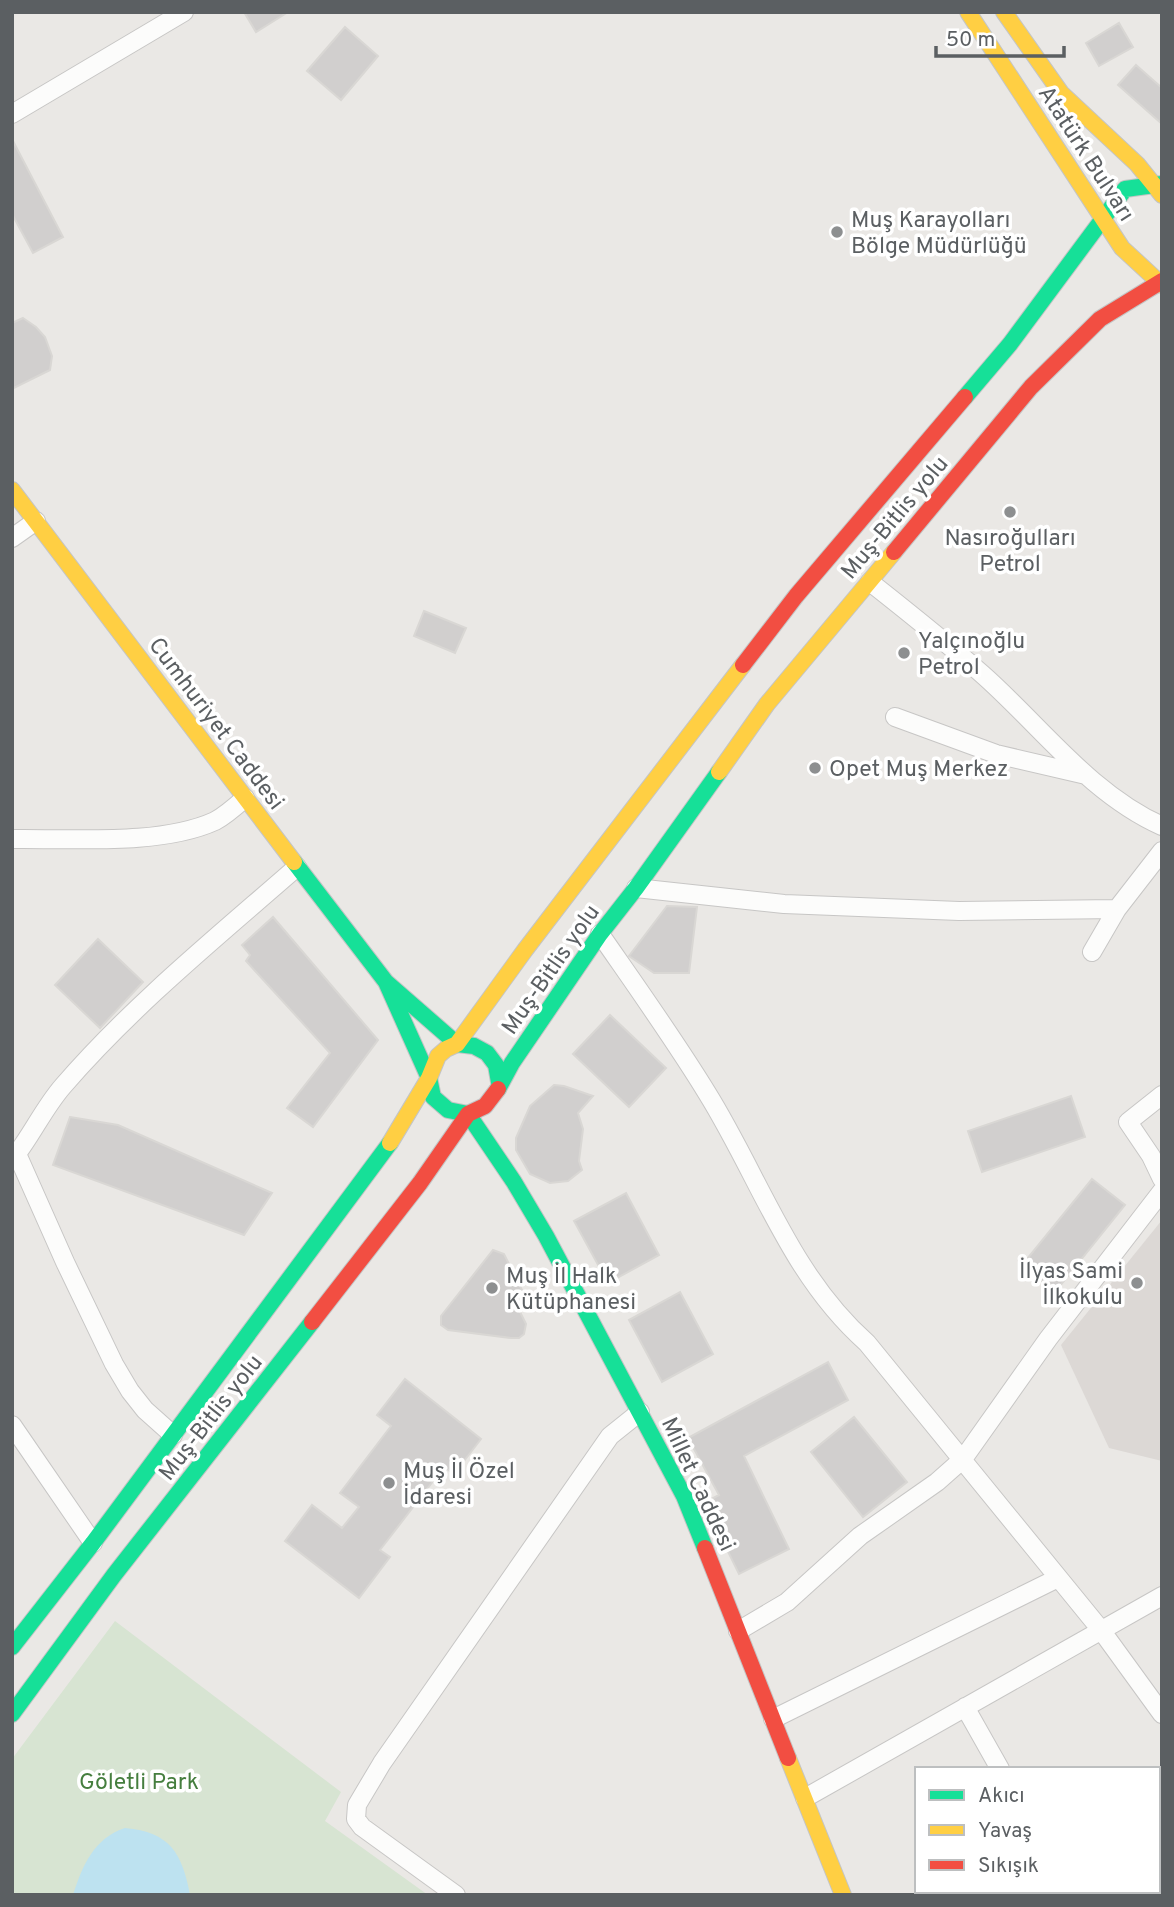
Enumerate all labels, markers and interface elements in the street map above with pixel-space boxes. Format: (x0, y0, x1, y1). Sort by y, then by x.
scale bar (936, 14, 1064, 58)
text: 50 m (946, 27, 995, 54)
street label: Atatürk Bulvarı (1030, 81, 1140, 228)
place label: Muş Karayolları Bölge Müdürlüğü (851, 207, 1027, 262)
marker: Muş Karayolları Bölge Müdürlüğü (829, 224, 845, 240)
street label: Muş-Bitlis yolu (836, 451, 956, 586)
marker: Nasıroğulları Petrol (1002, 504, 1018, 520)
place label: Nasıroğulları Petrol (944, 525, 1076, 580)
place label: Yalçınoğlu Petrol (918, 628, 1025, 683)
street label: Cumhuriyet Caddesi (141, 633, 289, 816)
marker: Yalçınoğlu Petrol (896, 645, 912, 661)
place label: Opet Muş Merkez (829, 756, 1008, 785)
marker: Opet Muş Merkez (807, 760, 823, 776)
street label: Muş-Bitlis yolu (497, 900, 608, 1041)
place label: İlyas Sami İlkokulu (1019, 1257, 1123, 1313)
place label: Muş İl Halk Kütüphanesi (506, 1262, 636, 1318)
marker: İlyas Sami İlkokulu (1129, 1275, 1145, 1291)
marker: Muş İl Halk Kütüphanesi (484, 1280, 500, 1296)
street label: Muş-Bitlis yolu (154, 1350, 270, 1487)
street label: Millet Caddesi (653, 1413, 740, 1557)
place label: Muş İl Özel İdaresi (403, 1457, 515, 1513)
marker: Muş İl Özel İdaresi (381, 1475, 397, 1491)
legend (915, 1767, 1160, 1893)
park label: Göletli Park (79, 1769, 199, 1798)
text: Akıcı (978, 1783, 1025, 1810)
text: Yavaş (978, 1818, 1032, 1845)
text: Sıkışık (978, 1853, 1039, 1880)

